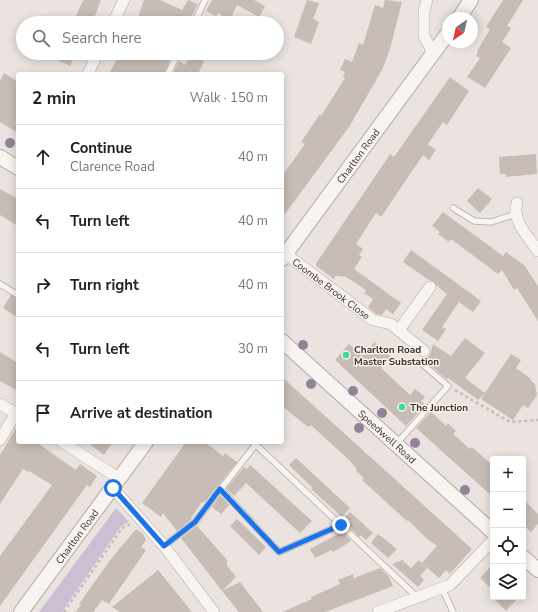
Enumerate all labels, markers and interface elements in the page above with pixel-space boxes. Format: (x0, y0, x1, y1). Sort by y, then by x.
north arrow (442, 12, 478, 48)
search box (16, 16, 284, 60)
icon: search (30, 27, 52, 49)
text: Search here (62, 28, 142, 48)
text: 2 min (32, 87, 76, 110)
text: Walk · 150 m (190, 89, 268, 107)
street label: Charlton Road (334, 126, 383, 187)
text: Continue (70, 138, 132, 158)
icon: ahead (32, 146, 54, 168)
text: 40 m (238, 148, 268, 166)
text: Clarence Road (70, 158, 155, 176)
icon: left (32, 210, 54, 232)
text: Turn left (70, 211, 129, 231)
text: 40 m (238, 212, 268, 230)
street label: Coombe Brook Close (289, 255, 373, 323)
icon: right (32, 274, 54, 296)
text: Turn right (70, 275, 139, 295)
text: 40 m (238, 276, 268, 294)
icon: left (32, 338, 54, 360)
text: Turn left (70, 339, 129, 359)
text: 30 m (238, 340, 268, 358)
place label: Charlton Road Master Substation (354, 343, 439, 369)
marker: Charlton Road Master Substation (341, 350, 351, 360)
place label: The Junction (410, 401, 468, 415)
icon: arrive (32, 402, 54, 424)
marker: The Junction (397, 402, 407, 412)
text: Arrive at destination (70, 403, 213, 423)
street label: Speedwell Road (354, 407, 419, 467)
map controls (490, 456, 526, 600)
button: + (490, 456, 526, 492)
route start (104, 479, 122, 497)
button: − (490, 492, 526, 528)
street label: Charlton Road (53, 506, 102, 567)
route end (332, 516, 350, 534)
button: locate (490, 528, 526, 564)
button: layers (490, 564, 526, 600)

